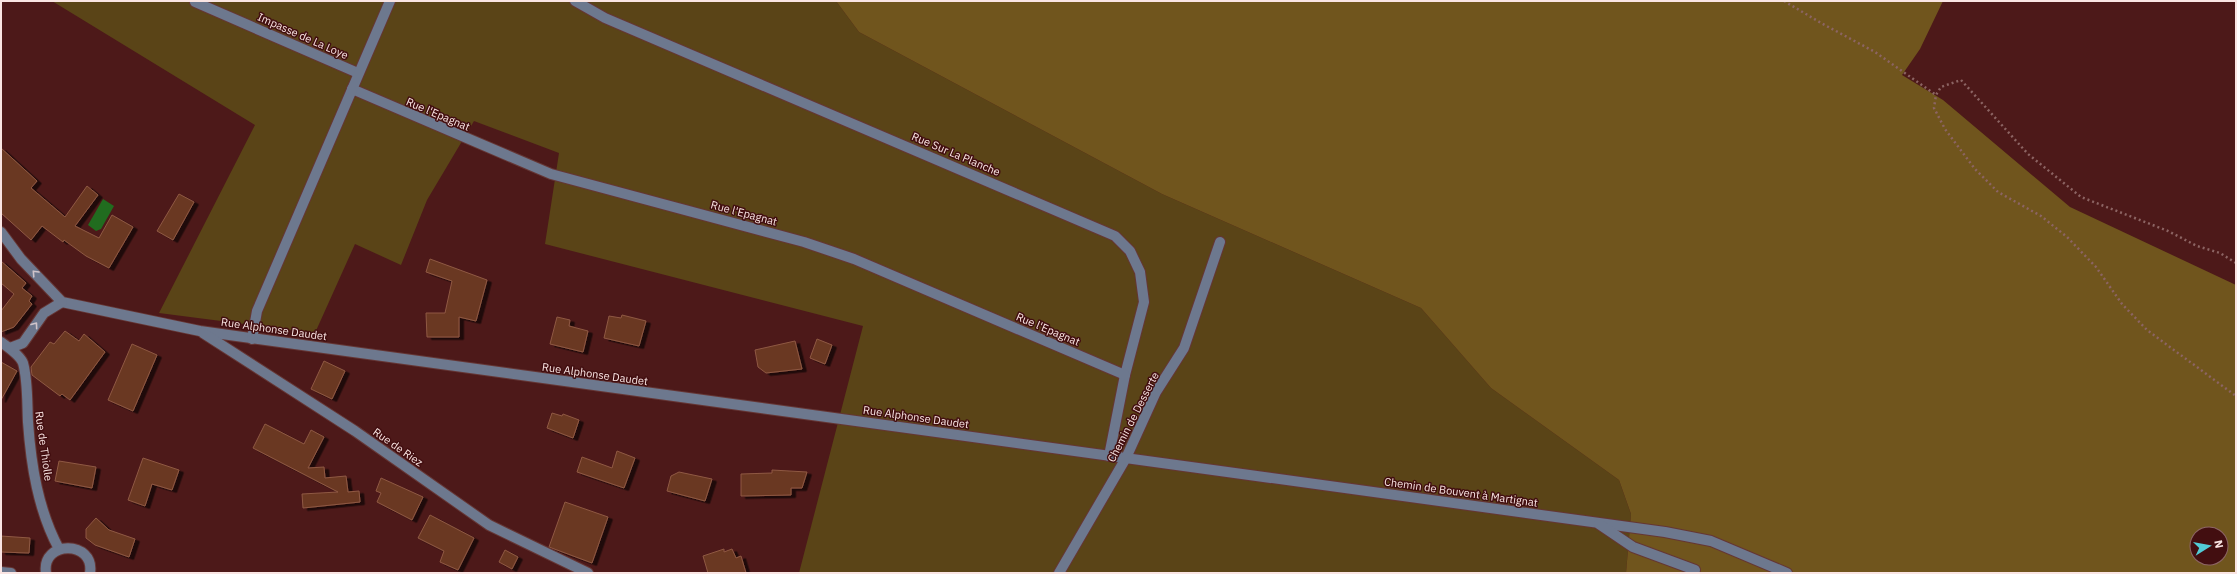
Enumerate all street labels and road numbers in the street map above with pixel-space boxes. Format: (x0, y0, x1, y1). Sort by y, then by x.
street label: Impasse de La Loye (256, 10, 350, 62)
street label: Rue l'Epagnat (404, 94, 472, 134)
street label: Rue Sur La Planche (910, 129, 1002, 179)
street label: Rue l'Epagnat (709, 197, 779, 229)
street label: Rue l'Epagnat (1014, 309, 1082, 349)
street label: Rue Alphonse Daudet (220, 315, 328, 343)
street label: Rue Alphonse Daudet (541, 360, 649, 388)
street label: Chemin de Desserte (1104, 370, 1162, 464)
street label: Rue Alphonse Daudet (862, 403, 970, 431)
street label: Rue de Thiolle (32, 410, 56, 482)
street label: Rue de Riez (370, 425, 426, 469)
street label: Chemin de Bouvent à Martignat (1383, 474, 1539, 510)

